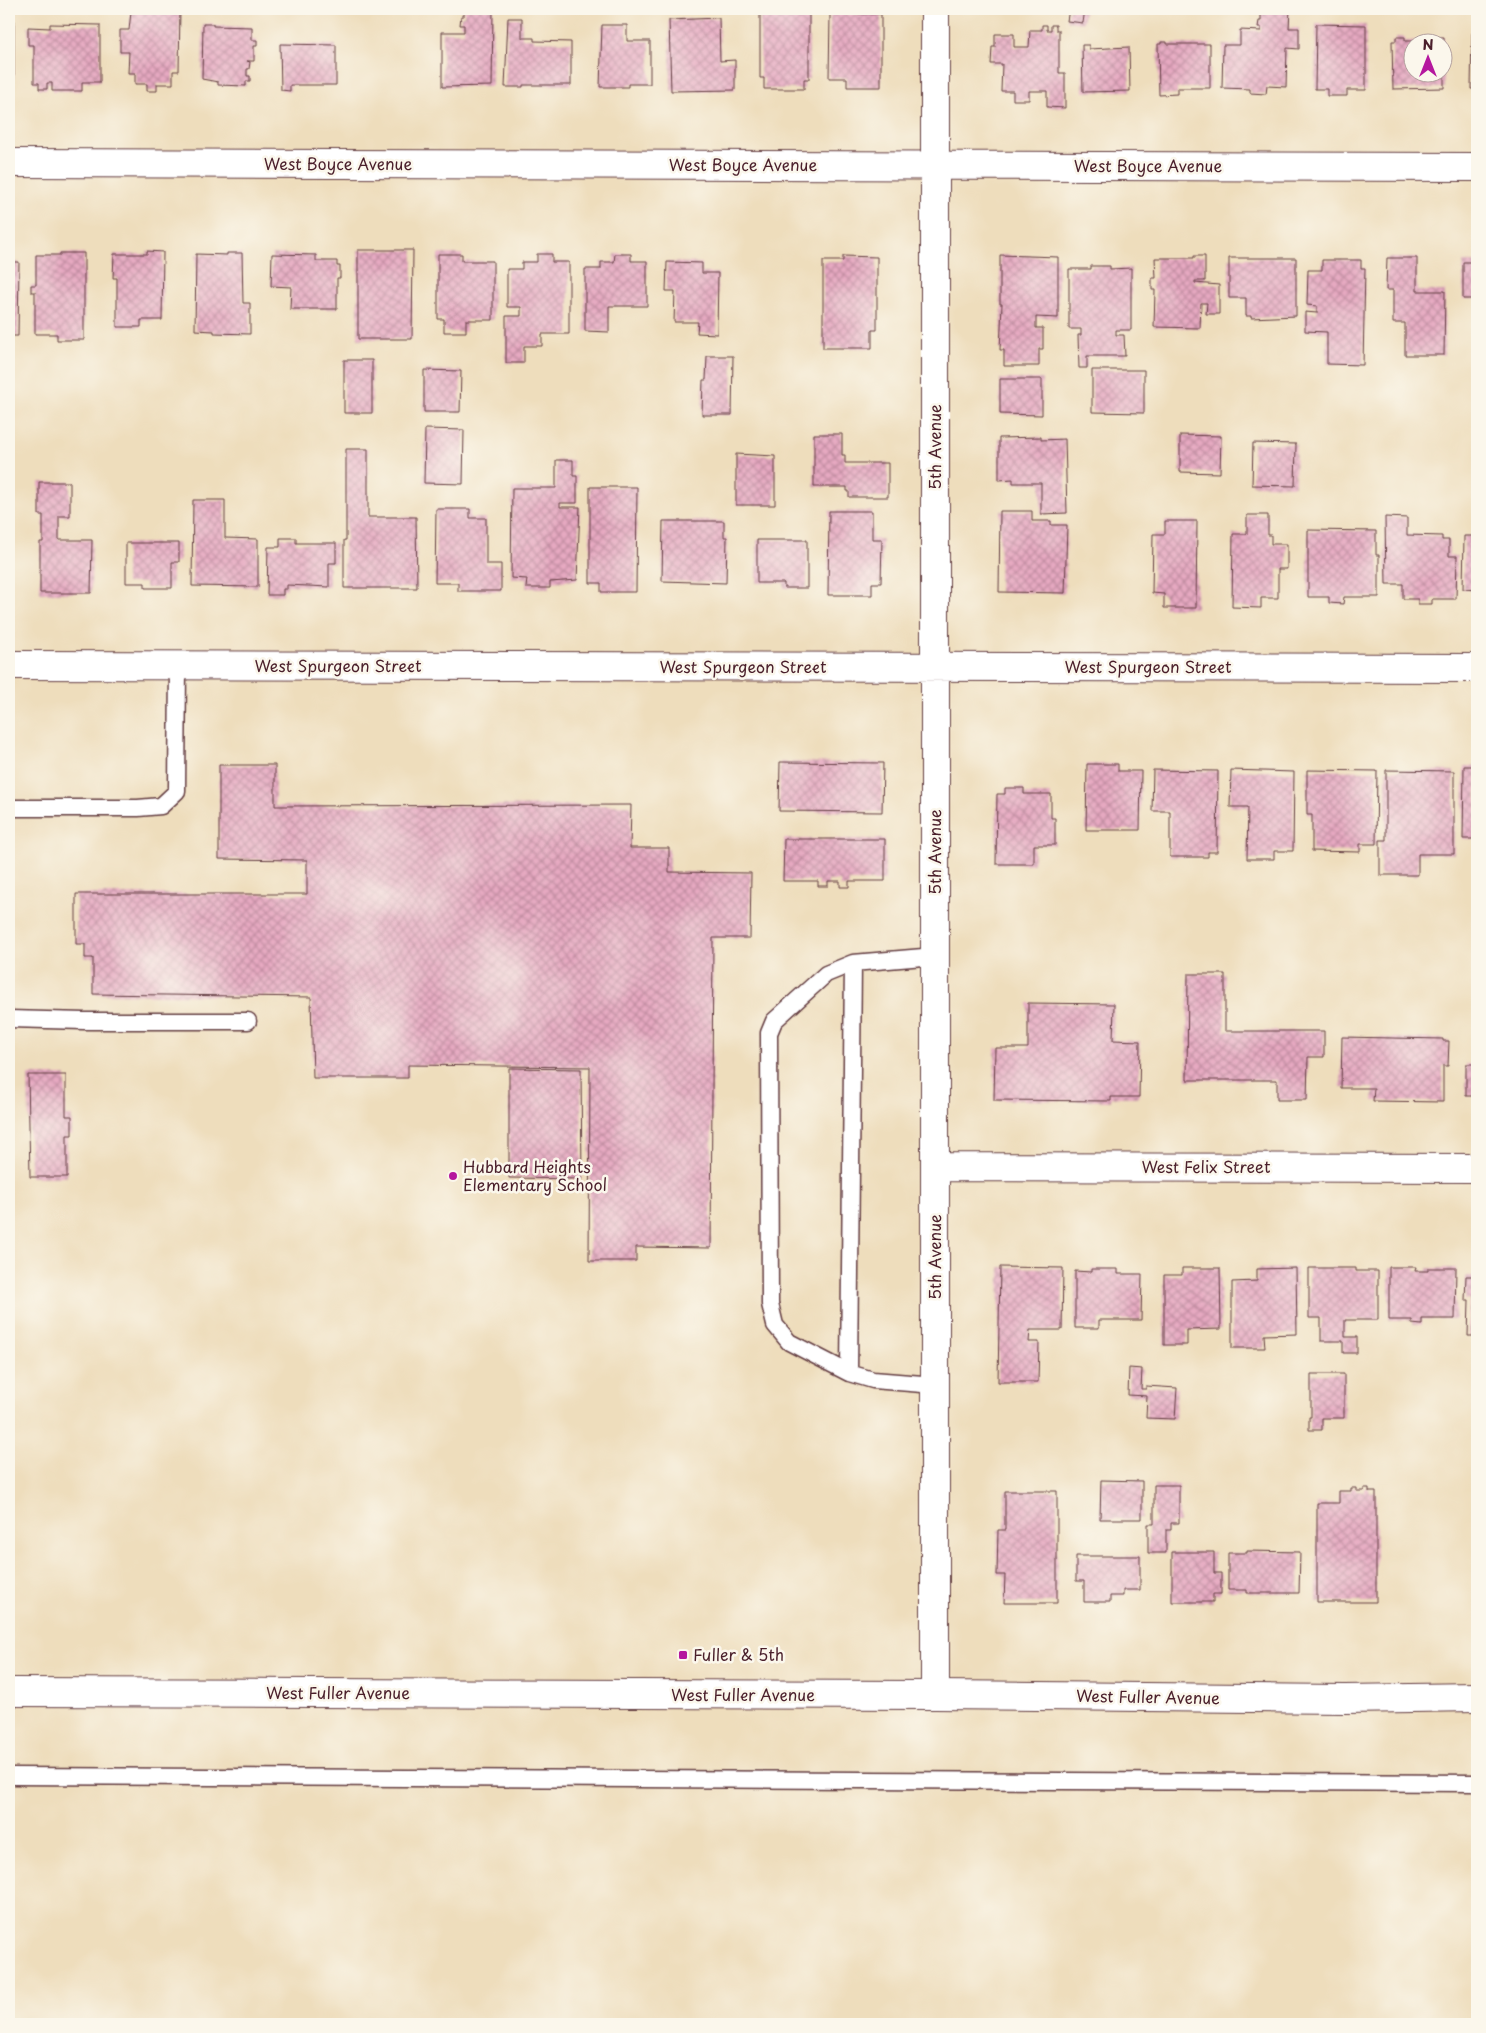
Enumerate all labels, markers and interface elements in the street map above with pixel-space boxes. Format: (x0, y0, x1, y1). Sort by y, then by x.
north arrow (1404, 32, 1454, 82)
text: N (1422, 34, 1434, 55)
street label: West Boyce Avenue (264, 151, 412, 175)
street label: West Boyce Avenue (669, 152, 817, 176)
street label: West Boyce Avenue (1074, 153, 1222, 177)
street label: 5th Avenue (922, 404, 946, 490)
street label: West Spurgeon Street (254, 653, 422, 677)
street label: West Spurgeon Street (659, 654, 827, 678)
street label: West Spurgeon Street (1064, 654, 1232, 678)
street label: 5th Avenue (922, 809, 946, 895)
place label: Hubbard Heights Elementary School (463, 1154, 607, 1196)
street label: West Felix Street (1142, 1154, 1271, 1178)
marker: Hubbard Heights Elementary School (447, 1170, 459, 1182)
street label: 5th Avenue (922, 1214, 946, 1300)
place label: Fuller & 5th (693, 1642, 784, 1666)
marker: Fuller & 5th (677, 1649, 689, 1661)
street label: West Fuller Avenue (266, 1680, 410, 1704)
street label: West Fuller Avenue (671, 1682, 815, 1706)
street label: West Fuller Avenue (1076, 1683, 1220, 1709)

